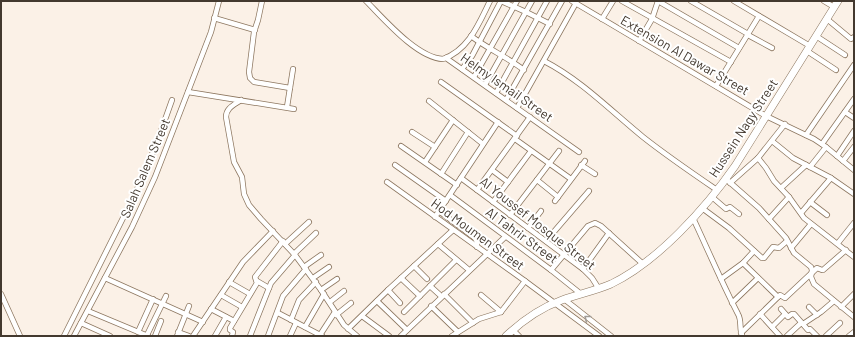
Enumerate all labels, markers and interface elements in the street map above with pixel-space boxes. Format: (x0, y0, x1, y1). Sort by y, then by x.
street label: Extension Al Dawar Street (618, 12, 752, 98)
street label: Helmy Ismail Street (458, 49, 556, 125)
street label: Hussein Nagy Street (705, 76, 781, 180)
street label: Salah Salem Street (117, 116, 173, 220)
street label: Al Youssef Mosque Street (477, 173, 599, 273)
street label: Hod Moumen Street (428, 195, 528, 273)
street label: Al Tahrir Street (483, 203, 561, 267)
one-way arrow (585, 315, 592, 322)

